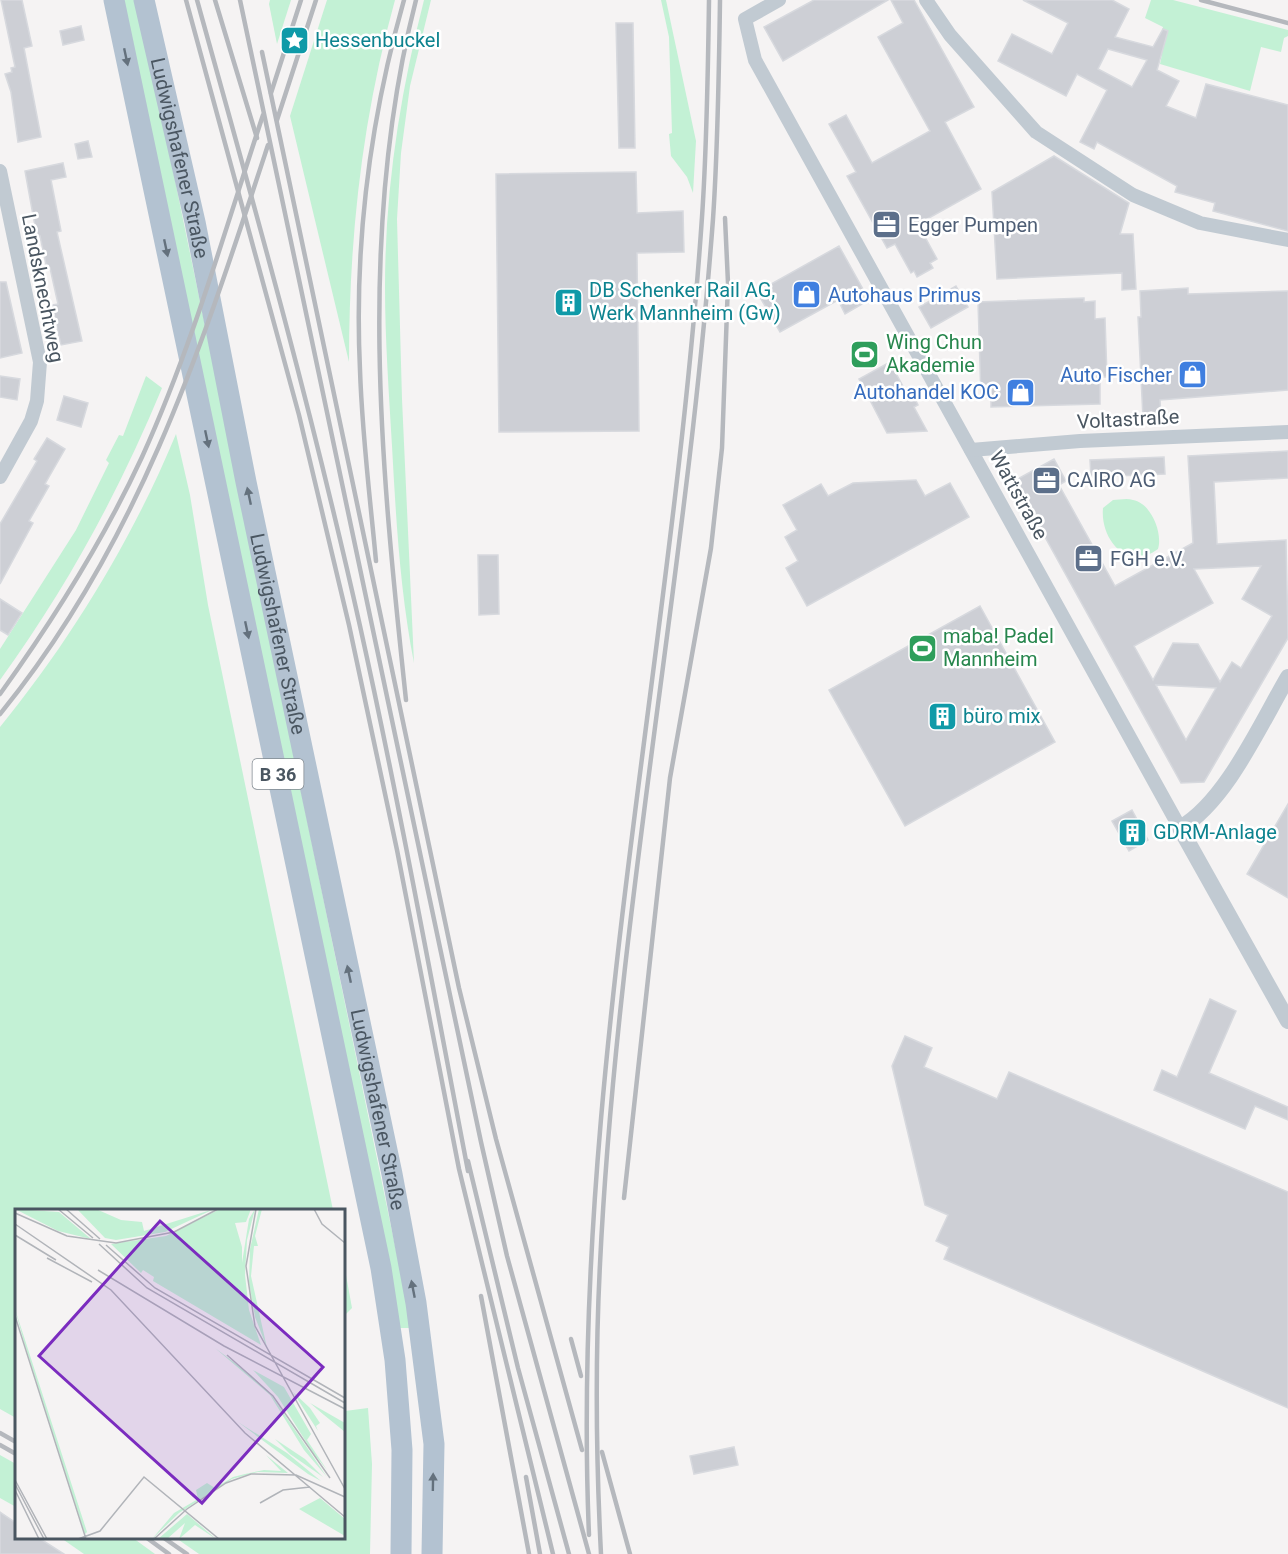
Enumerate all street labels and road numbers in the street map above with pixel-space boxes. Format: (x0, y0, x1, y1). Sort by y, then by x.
street label: Ludwigshafener Straße (146, 55, 214, 260)
street label: Landsknechtweg (17, 212, 69, 364)
street label: Voltastraße (1076, 404, 1180, 434)
street label: Wattstraße (985, 446, 1053, 544)
street label: Ludwigshafener Straße (245, 531, 311, 737)
road number: B 36 (252, 759, 304, 789)
street label: Ludwigshafener Straße (345, 1007, 410, 1212)

